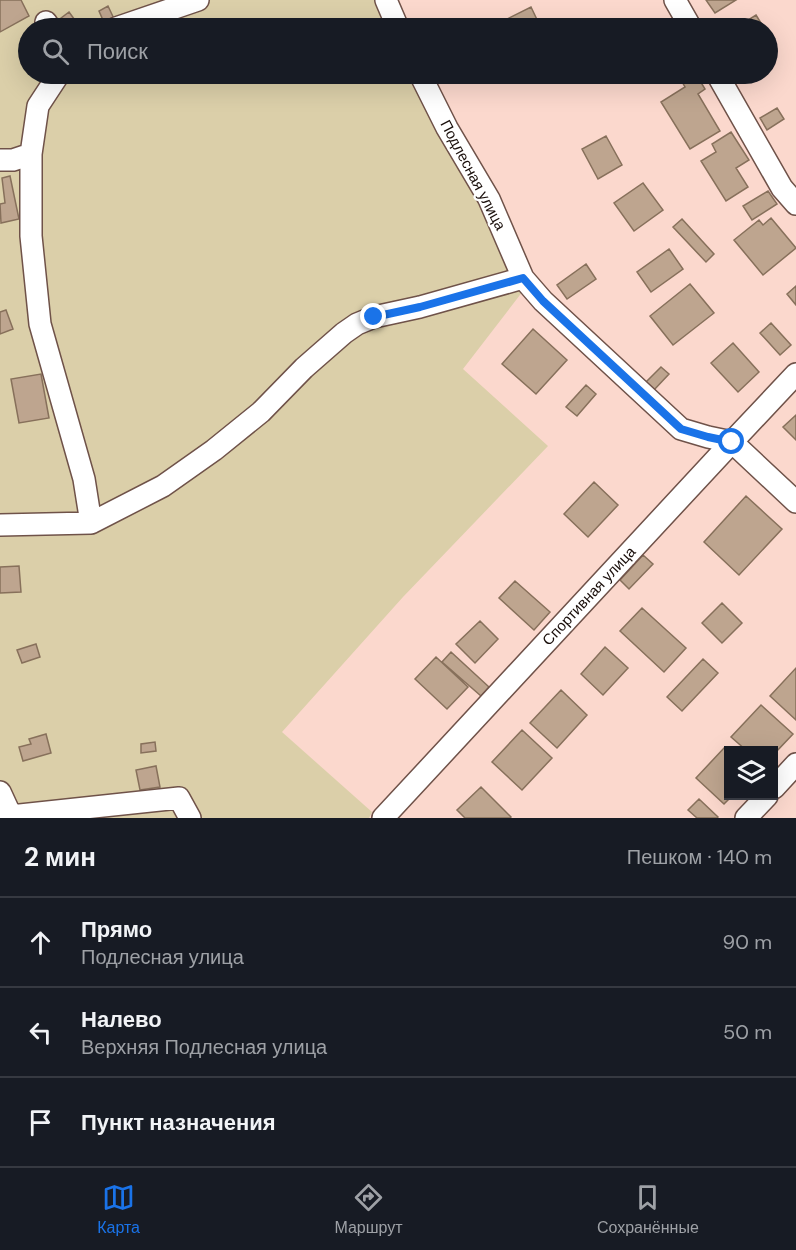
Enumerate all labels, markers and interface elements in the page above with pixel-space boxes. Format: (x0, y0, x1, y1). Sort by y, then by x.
search box (18, 18, 778, 84)
icon: search (39, 35, 72, 68)
text: Поиск (87, 37, 148, 66)
street label: Подлесная улица (436, 116, 511, 234)
route end (360, 303, 386, 329)
route start (718, 428, 744, 454)
street label: Спортивная улица (538, 542, 641, 650)
map controls (724, 746, 778, 800)
button: layers (724, 746, 778, 800)
text: 2 мин (24, 840, 96, 874)
text: Пешком · 140 m (627, 844, 772, 870)
text: Прямо (81, 915, 152, 944)
icon: ahead (24, 926, 57, 959)
text: 90 m (723, 929, 772, 955)
text: Подлесная улица (81, 944, 244, 970)
text: Налево (81, 1005, 162, 1034)
icon: left (24, 1016, 57, 1049)
text: 50 m (723, 1019, 772, 1045)
text: Верхняя Подлесная улица (81, 1034, 327, 1060)
icon: arrive (24, 1106, 57, 1139)
text: Пункт назначения (81, 1108, 276, 1137)
tab: Карта (97, 1181, 140, 1238)
tab: Маршрут (334, 1181, 403, 1238)
tab: Сохранённые (597, 1181, 699, 1238)

